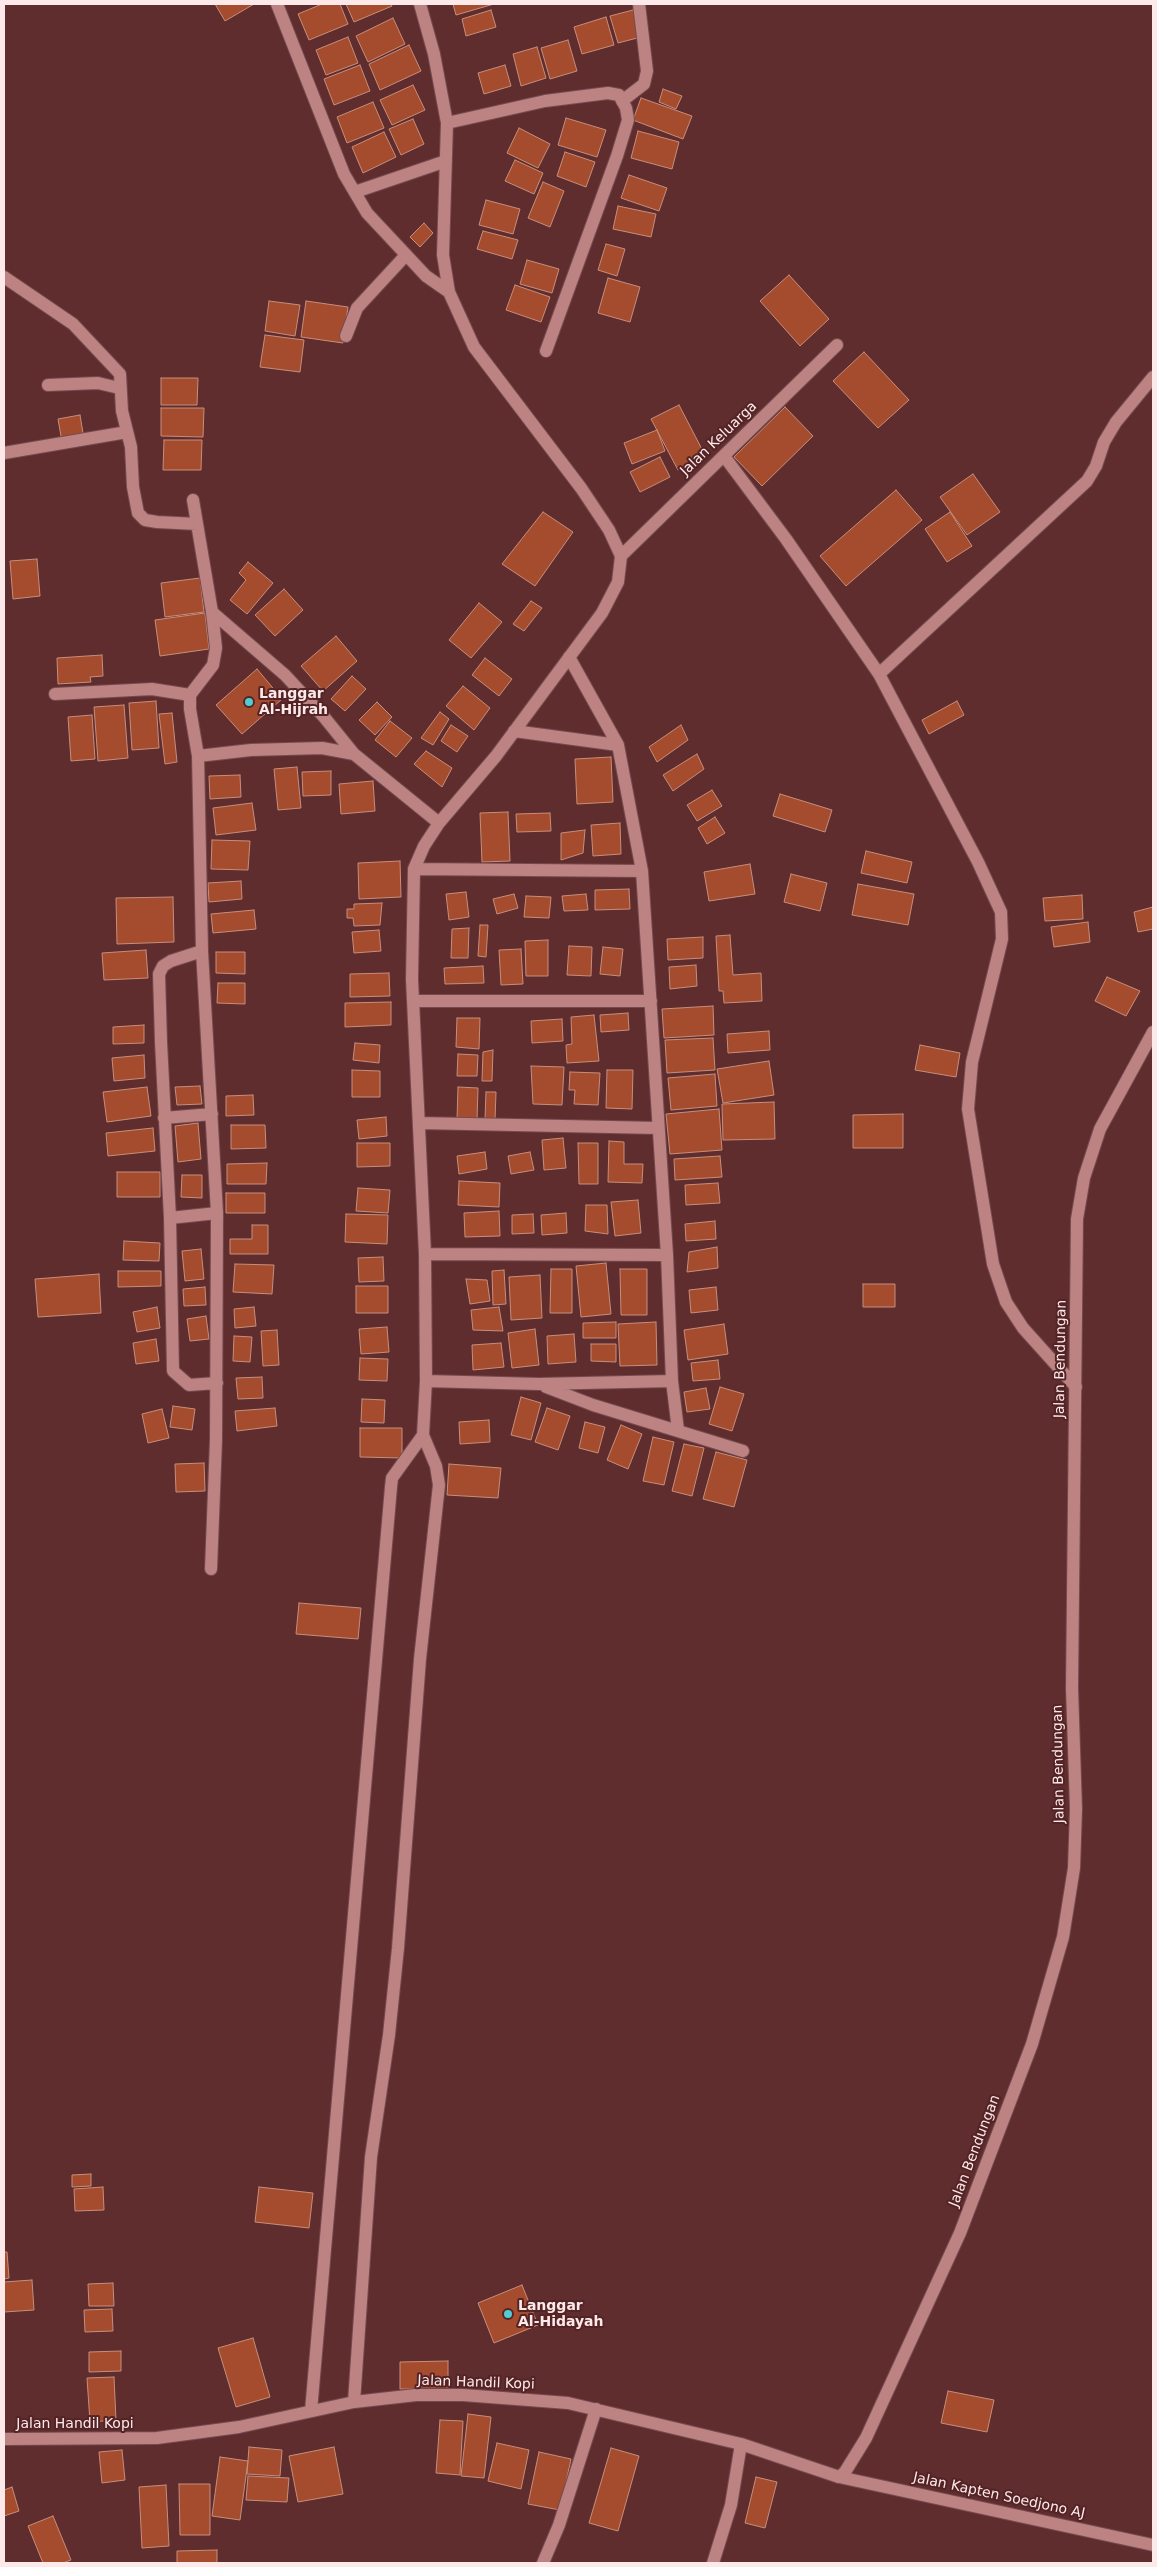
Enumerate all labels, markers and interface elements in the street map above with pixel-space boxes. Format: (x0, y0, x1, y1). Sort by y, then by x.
street label: Jalan Keluarga (677, 398, 761, 480)
place label: Langgar Al-Hijrah (259, 686, 328, 719)
marker: Langgar Al-Hijrah (243, 696, 255, 708)
street label: Jalan Bendungan (1052, 1300, 1070, 1418)
street label: Jalan Bendungan (1050, 1705, 1068, 1823)
street label: Jalan Bendungan (946, 2093, 1004, 2209)
place label: Langgar Al-Hidayah (518, 2298, 604, 2330)
marker: Langgar Al-Hidayah (502, 2308, 514, 2320)
street label: Jalan Handil Kopi (417, 2373, 535, 2393)
street label: Jalan Handil Kopi (16, 2416, 134, 2432)
street label: Jalan Kapten Soedjono AJ (912, 2470, 1086, 2522)

